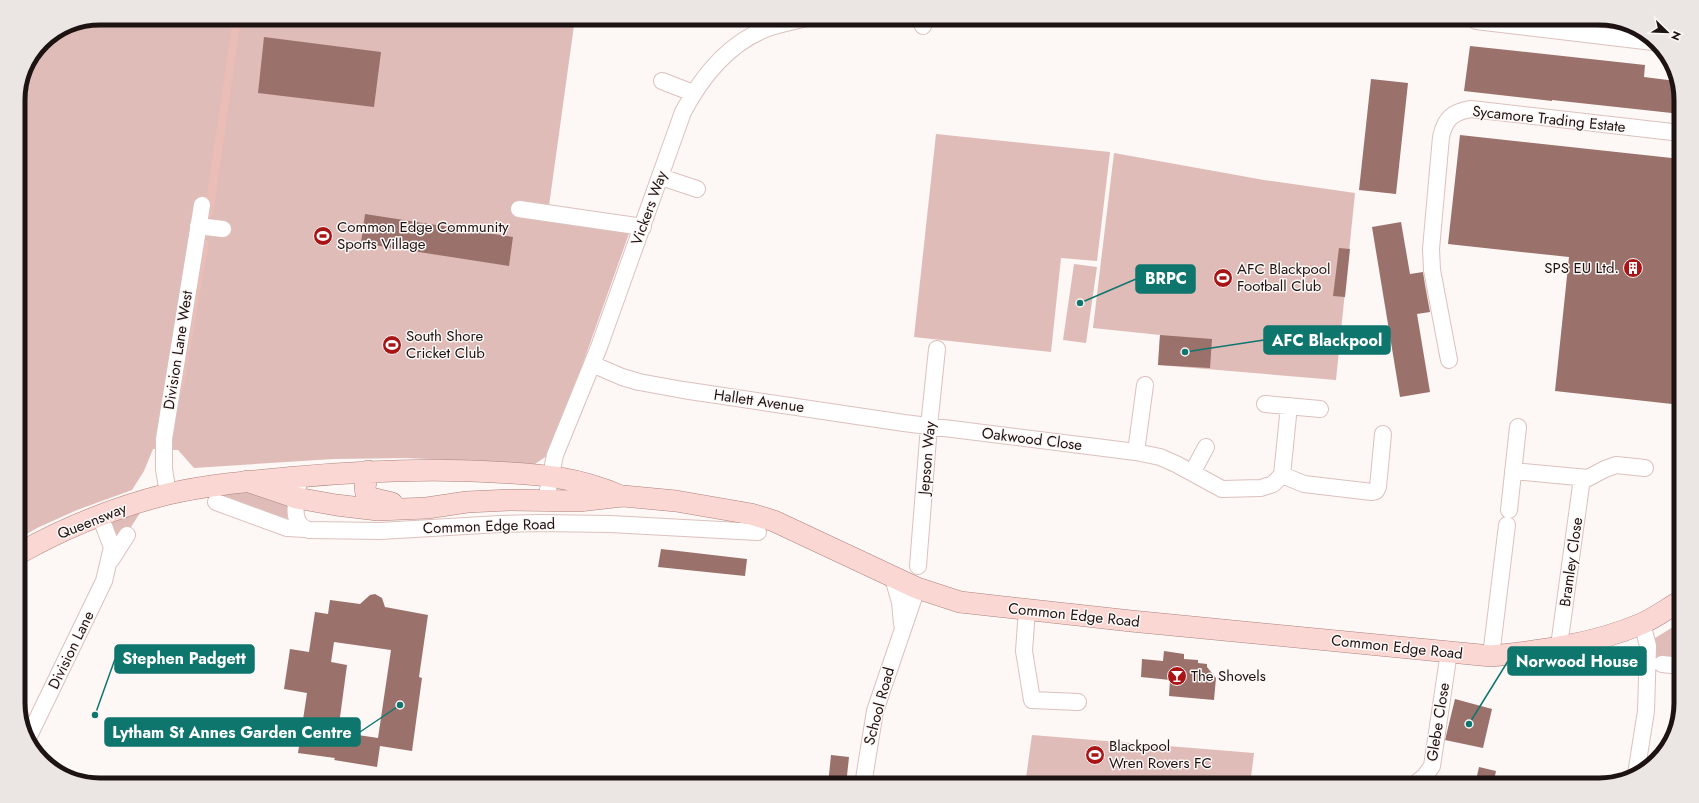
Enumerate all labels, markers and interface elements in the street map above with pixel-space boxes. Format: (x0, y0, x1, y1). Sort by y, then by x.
north arrow (1647, 12, 1687, 52)
text: N (1667, 29, 1685, 43)
street label: Sycamore Trading Estate (1471, 100, 1627, 138)
street label: Vickers Way (625, 167, 673, 248)
place label: Common Edge Community Sports Village (337, 216, 509, 255)
sports icon: Common Edge Community Sports Village (312, 225, 334, 247)
place label: SPS EU Ltd. (1544, 257, 1619, 279)
building icon: SPS EU Ltd. (1622, 257, 1644, 279)
place label: AFC Blackpool Football Club (1237, 258, 1330, 297)
callout: BRPC (1136, 265, 1195, 293)
text: BRPC (1145, 267, 1187, 290)
sports icon: AFC Blackpool Football Club (1212, 267, 1234, 289)
street label: Division Lane West (158, 289, 198, 411)
place label: South Shore Cricket Club (406, 325, 485, 364)
callout: AFC Blackpool (1264, 326, 1390, 354)
text: AFC Blackpool (1271, 329, 1382, 352)
sports icon: South Shore Cricket Club (381, 334, 403, 356)
street label: Hallett Avenue (712, 384, 806, 418)
street label: Jepson Way (913, 420, 941, 498)
street label: Oakwood Close (981, 422, 1084, 456)
street label: Queensway (54, 497, 130, 545)
street label: Common Edge Road (422, 513, 556, 539)
street label: Bramley Close (1554, 516, 1588, 608)
street label: Common Edge Road (1007, 597, 1141, 633)
street label: Division Lane (43, 607, 100, 693)
street label: Common Edge Road (1330, 629, 1464, 665)
callout: Stephen Padgett (115, 645, 254, 673)
text: Stephen Padgett (122, 647, 247, 670)
callout: Norwood House (1508, 647, 1646, 675)
text: Norwood House (1516, 650, 1638, 673)
street label: School Road (858, 665, 900, 747)
bar icon: The Shovels (1166, 665, 1188, 687)
place label: The Shovels (1191, 665, 1266, 687)
street label: Glebe Close (1421, 681, 1455, 763)
callout: Lytham St Annes Garden Centre (105, 718, 360, 746)
text: Lytham St Annes Garden Centre (112, 721, 352, 744)
place label: Blackpool Wren Rovers FC (1109, 735, 1212, 774)
sports icon: Blackpool Wren Rovers FC (1084, 744, 1106, 766)

